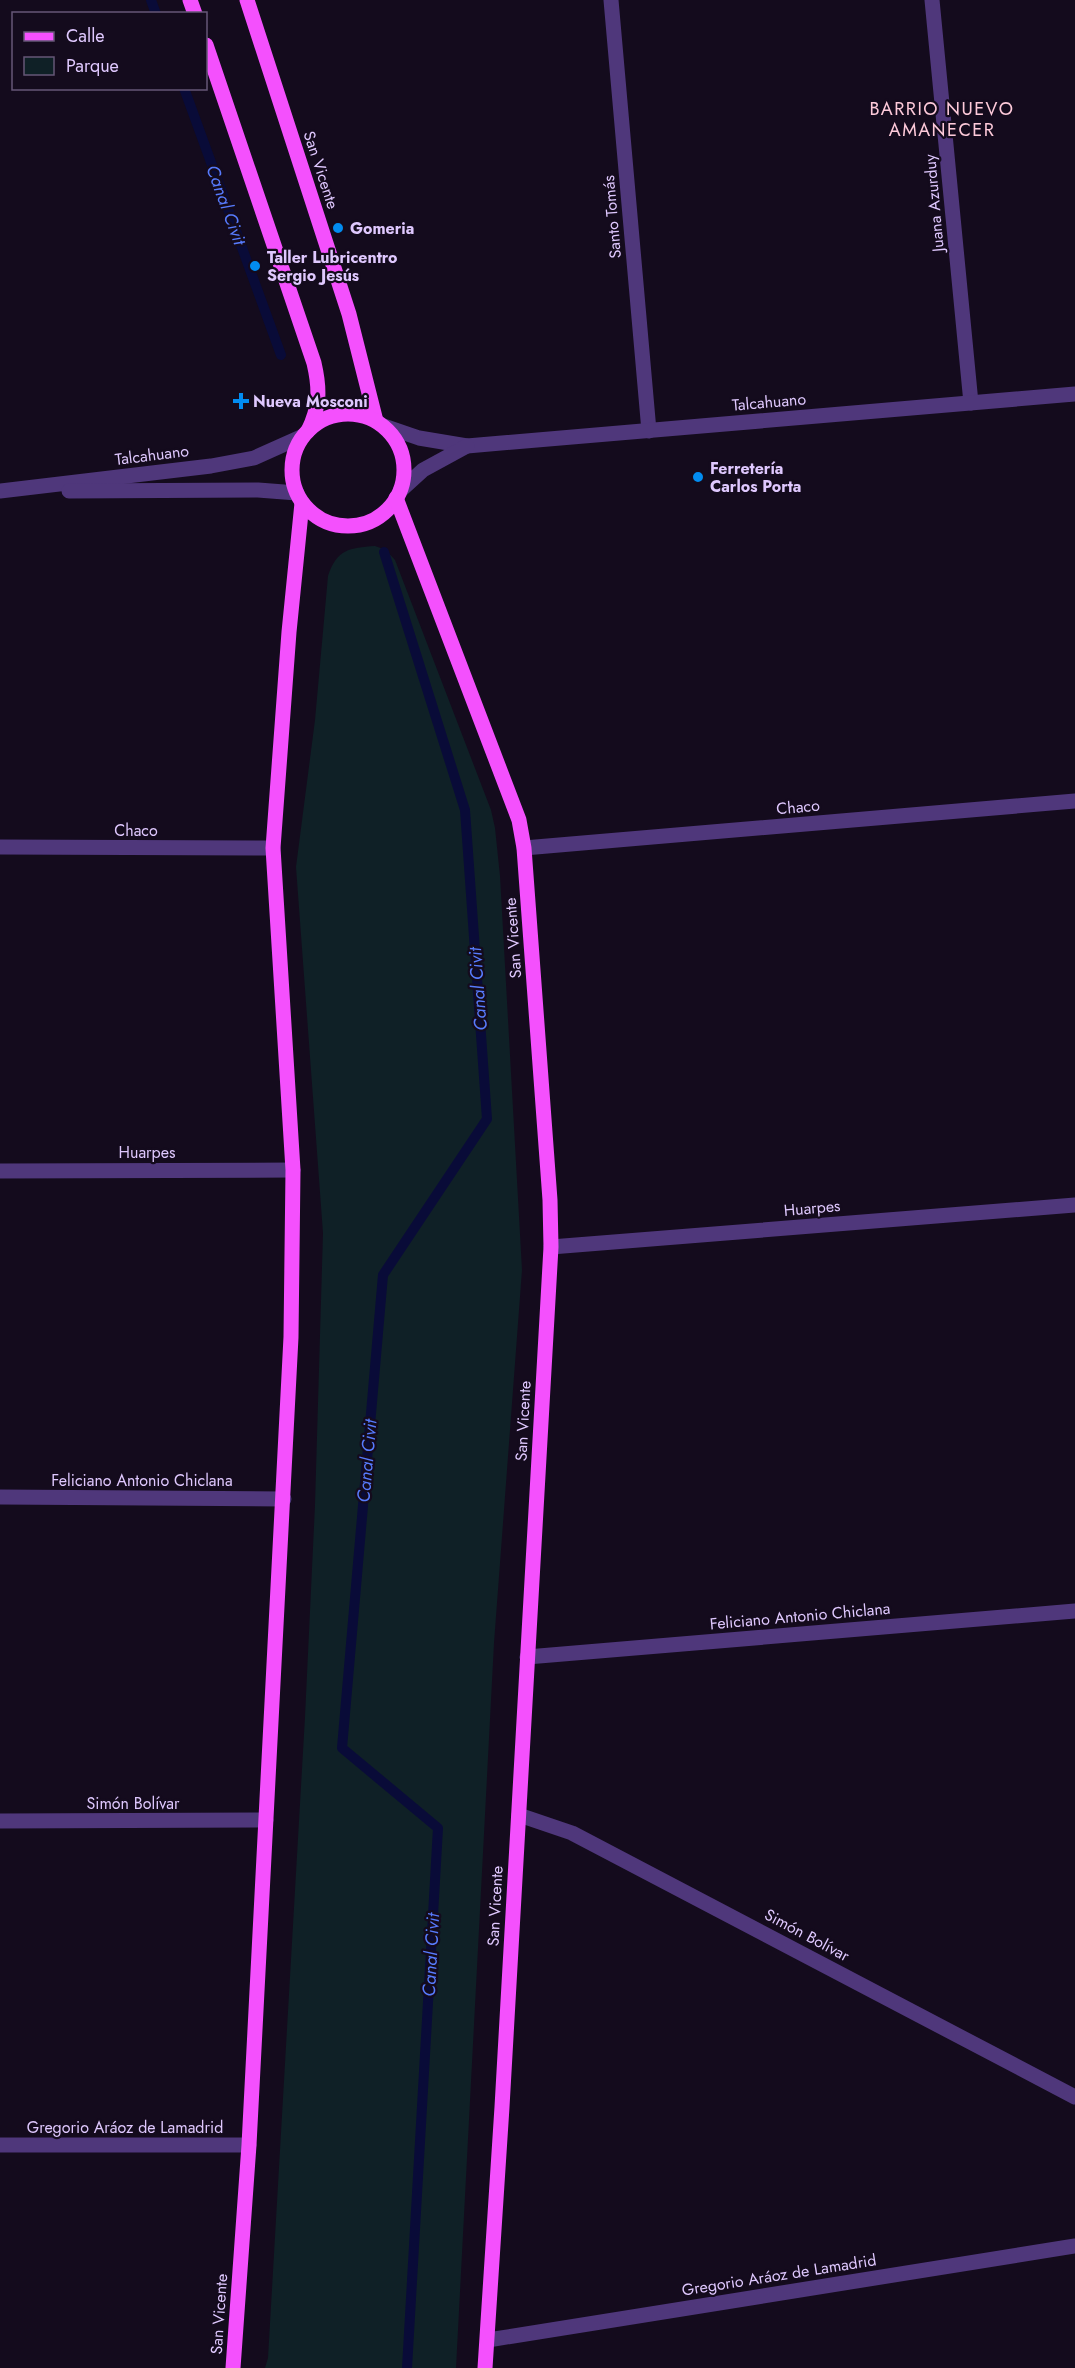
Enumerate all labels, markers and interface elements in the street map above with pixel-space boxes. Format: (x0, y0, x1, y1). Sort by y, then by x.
legend (12, 12, 207, 90)
text: Calle (66, 23, 105, 49)
text: Parque (66, 53, 119, 79)
district label: BARRIO NUEVO AMANECER (870, 96, 1014, 143)
street label: San Vicente (298, 128, 344, 212)
street label: Juana Azurduy (918, 152, 950, 255)
water label: Canal Civit (200, 161, 253, 250)
street label: Santo Tomás (597, 174, 627, 260)
place label: Gomeria (350, 217, 414, 240)
marker: Gomeria (331, 221, 345, 235)
place label: Taller Lubricentro Sergio Jesús (267, 246, 398, 287)
marker: Taller Lubricentro Sergio Jesús (248, 259, 262, 273)
street label: Talcahuano (731, 387, 807, 417)
place label: Nueva Mosconi (253, 390, 368, 413)
marker: Nueva Mosconi (234, 394, 248, 408)
street label: Talcahuano (114, 439, 190, 471)
place label: Ferretería Carlos Porta (710, 457, 802, 498)
marker: Ferretería Carlos Porta (691, 470, 705, 484)
street label: Chaco (775, 794, 821, 820)
street label: Chaco (114, 819, 158, 842)
street label: San Vicente (499, 897, 527, 979)
water label: Canal Civit (462, 945, 494, 1032)
street label: Huarpes (119, 1141, 175, 1164)
street label: Huarpes (783, 1194, 841, 1222)
street label: San Vicente (509, 1380, 537, 1462)
water label: Canal Civit (350, 1417, 384, 1504)
street label: Feliciano Antonio Chiclana (51, 1469, 233, 1492)
street label: Feliciano Antonio Chiclana (709, 1597, 891, 1635)
street label: Simón Bolívar (86, 1792, 180, 1815)
street label: San Vicente (481, 1865, 509, 1947)
street label: Simón Bolívar (761, 1903, 854, 1967)
water label: Canal Civit (416, 1911, 446, 1997)
street label: Gregorio Aráoz de Lamadrid (27, 2116, 223, 2139)
street label: Gregorio Aráoz de Lamadrid (680, 2248, 878, 2302)
street label: San Vicente (205, 2273, 233, 2355)

